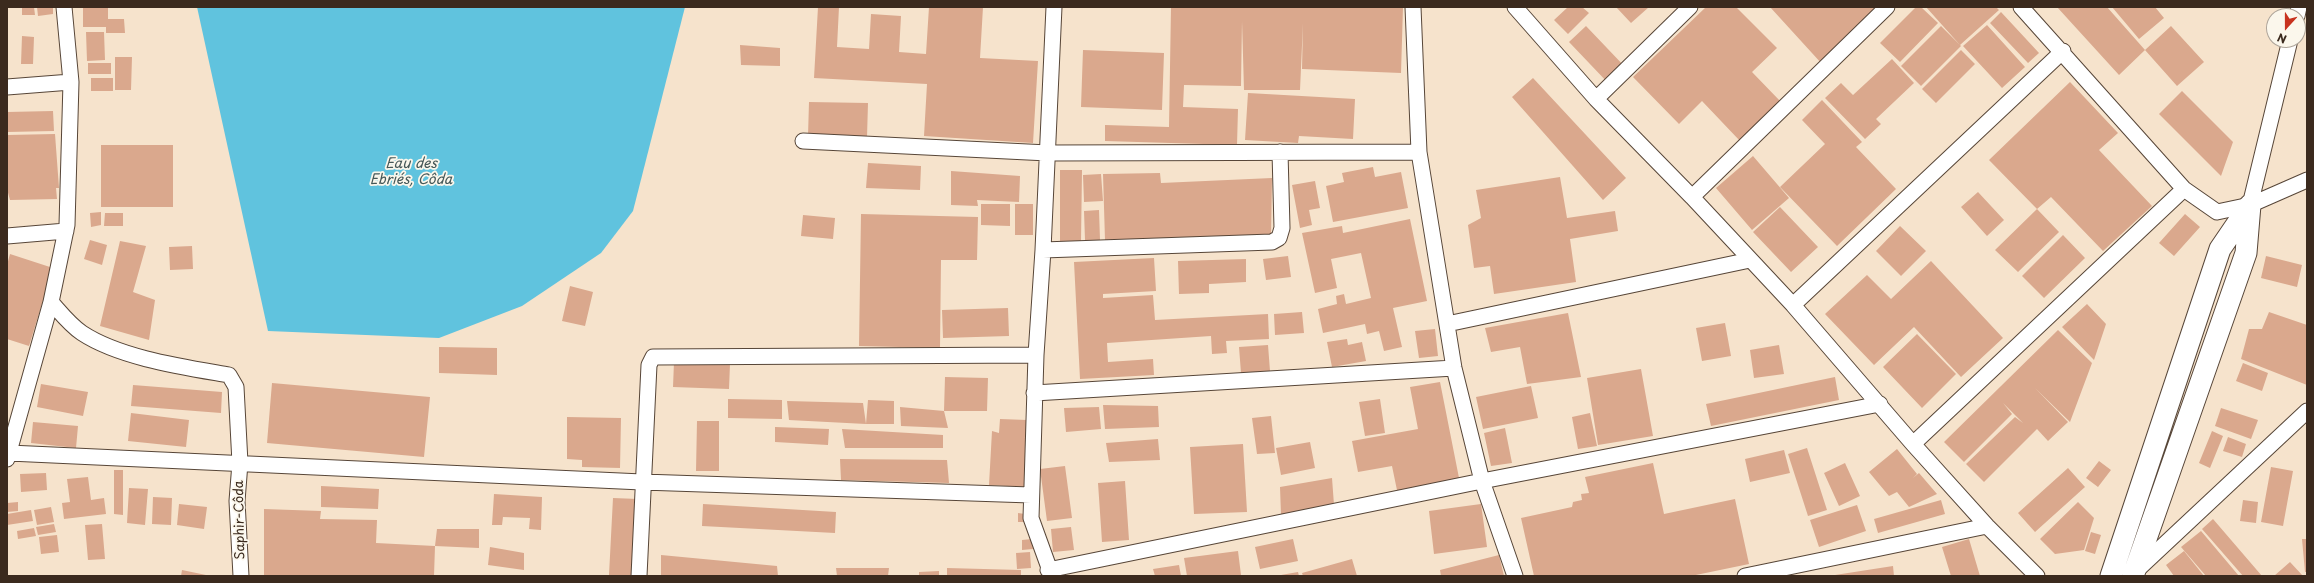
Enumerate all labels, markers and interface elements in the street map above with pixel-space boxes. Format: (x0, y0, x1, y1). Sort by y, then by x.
north arrow (2266, 8, 2306, 48)
text: N (2275, 29, 2289, 48)
water label: Eau des Ebriés, Côda (370, 156, 452, 188)
street label: Saphir-Côda (232, 480, 248, 560)

